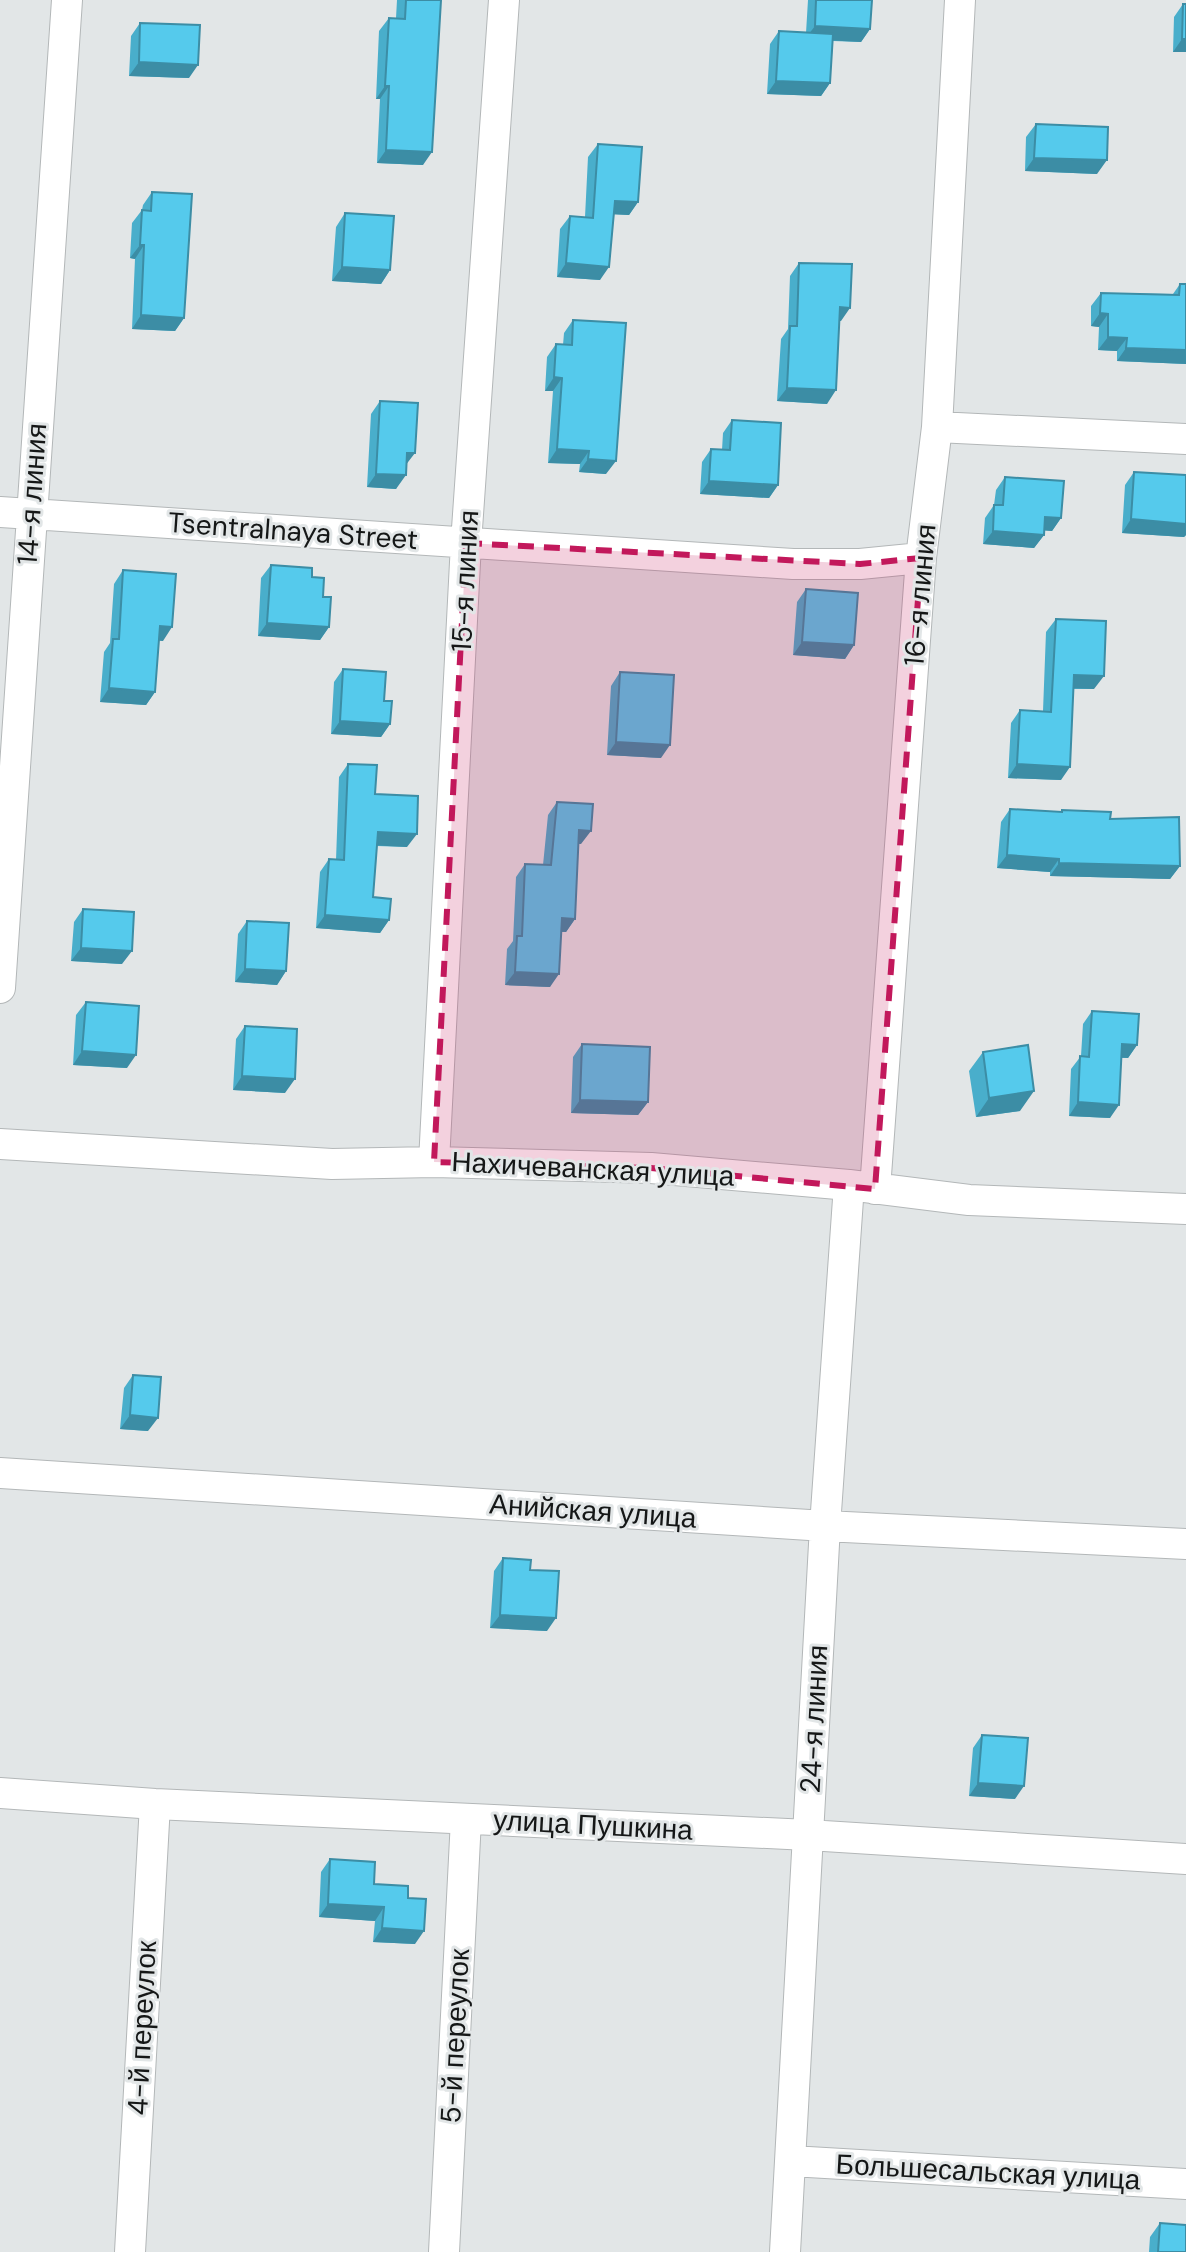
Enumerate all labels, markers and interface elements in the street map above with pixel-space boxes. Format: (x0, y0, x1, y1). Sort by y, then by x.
street label: 14-я линия (9, 422, 55, 566)
street label: Tsentralnaya Street (167, 504, 419, 558)
street label: 15-я линия (443, 509, 487, 653)
street label: 16-я линия (895, 522, 945, 668)
street label: Нахичеванская улица (451, 1143, 736, 1195)
street label: Анийская улица (488, 1485, 698, 1537)
street label: 24-я линия (792, 1644, 836, 1794)
street label: улица Пушкина (492, 1801, 694, 1849)
street label: 4-й переулок (119, 1939, 165, 2116)
street label: 5-й переулок (432, 1947, 478, 2124)
street label: Большесальская улица (835, 2146, 1142, 2198)

